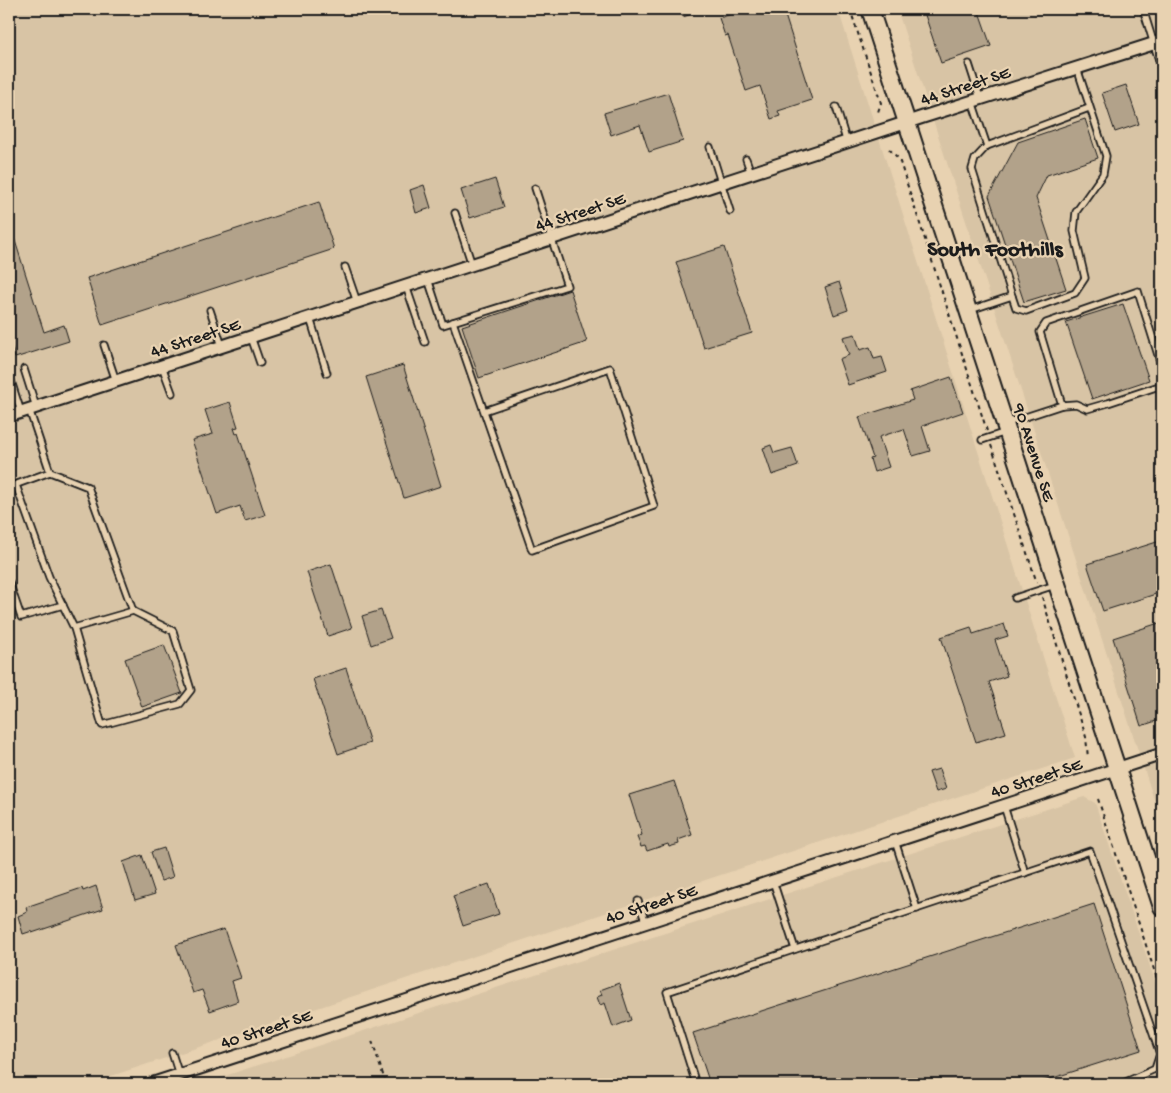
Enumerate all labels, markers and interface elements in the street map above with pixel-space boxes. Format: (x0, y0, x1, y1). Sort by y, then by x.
street label: 44 Street SE (918, 63, 1014, 112)
street label: 44 Street SE (533, 189, 629, 238)
district label: South Foothills (927, 238, 1065, 264)
street label: 44 Street SE (148, 315, 244, 364)
street label: 90 Avenue SE (1007, 400, 1059, 505)
street label: 40 Street SE (988, 754, 1086, 804)
street label: 40 Street SE (603, 880, 701, 930)
street label: 40 Street SE (218, 1005, 316, 1055)

